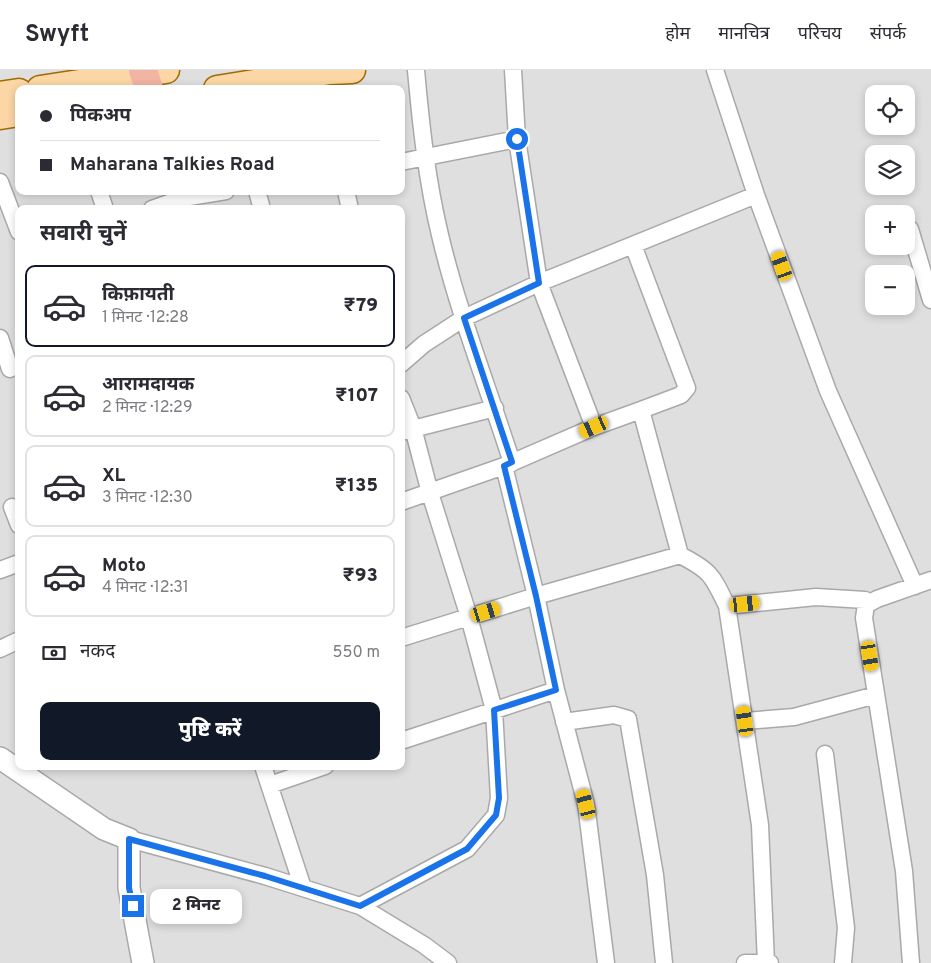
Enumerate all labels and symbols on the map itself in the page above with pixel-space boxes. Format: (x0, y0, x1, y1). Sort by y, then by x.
route start (506, 128, 528, 150)
car (769, 249, 794, 283)
car (577, 414, 610, 440)
car (729, 595, 760, 613)
car (469, 600, 502, 624)
car (860, 640, 879, 672)
car (735, 705, 754, 737)
car (574, 788, 597, 820)
callout: 2 मिनट (150, 888, 243, 924)
route end (122, 895, 144, 917)

